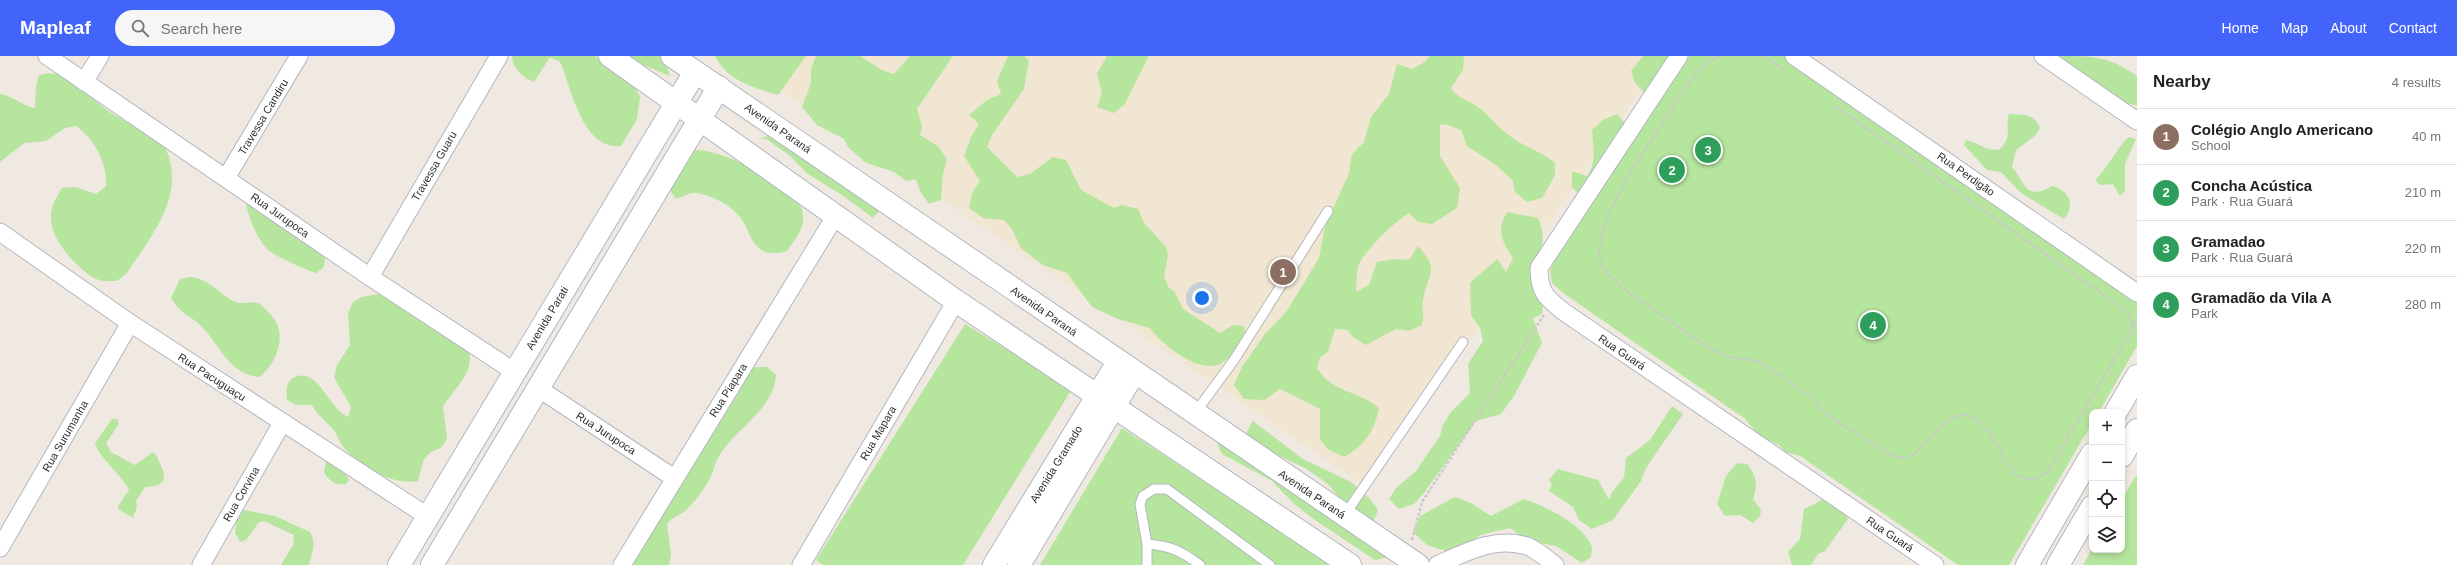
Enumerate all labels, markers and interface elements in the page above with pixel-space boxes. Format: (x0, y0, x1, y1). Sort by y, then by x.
search box (115, 10, 395, 46)
text: Mapleaf (20, 17, 91, 38)
icon: search (129, 17, 151, 39)
text: Search here (161, 20, 242, 37)
text: Home (2222, 20, 2259, 36)
text: Map (2281, 20, 2308, 36)
text: About (2330, 20, 2367, 36)
text: Contact (2389, 20, 2437, 36)
text: Nearby (2153, 72, 2211, 91)
text: 4 results (2392, 75, 2441, 90)
street label: Travessa Candiru (236, 77, 290, 157)
street label: Avenida Paraná (743, 101, 814, 156)
text: Colégio Anglo Americano (2191, 121, 2373, 138)
street label: Travessa Guaru (409, 129, 459, 203)
text: 1 (2162, 129, 2170, 144)
text: 40 m (2412, 129, 2441, 144)
pin: 3 (1695, 135, 1721, 165)
text: School (2191, 138, 2231, 153)
street label: Rua Perdigão (1935, 150, 1997, 198)
pin: 2 (1659, 155, 1685, 185)
text: Concha Acústica (2191, 177, 2312, 194)
text: 2 (2162, 185, 2170, 200)
text: 210 m (2405, 185, 2441, 200)
street label: Rua Jurupoca (249, 190, 312, 240)
text: Park · Rua Guará (2191, 194, 2293, 209)
text: Gramadao (2191, 233, 2265, 250)
text: 3 (2162, 241, 2170, 256)
text: 220 m (2405, 241, 2441, 256)
text: Park · Rua Guará (2191, 250, 2293, 265)
pin: 1 (1270, 257, 1296, 287)
street label: Avenida Parati (523, 284, 571, 352)
street label: Avenida Paraná (1009, 284, 1080, 339)
your location (1192, 288, 1212, 308)
text: Gramadão da Vila A (2191, 289, 2332, 306)
text: 4 (2162, 297, 2170, 312)
text: 280 m (2405, 297, 2441, 312)
text: Park (2191, 306, 2218, 321)
pin: 4 (1860, 310, 1886, 340)
street label: Rua Guará (1596, 332, 1648, 373)
street label: Rua Pacuguaçu (176, 351, 248, 403)
street label: Rua Piapara (707, 360, 750, 419)
street label: Rua Surumanha (40, 398, 91, 474)
street label: Rua Mapara (858, 403, 899, 462)
street label: Rua Jurupoca (574, 409, 639, 457)
map controls (2089, 409, 2125, 553)
button: + (2089, 409, 2125, 445)
street label: Avenida Gramado (1027, 423, 1085, 505)
button: − (2089, 445, 2125, 481)
street label: Rua Corvina (221, 464, 262, 523)
street label: Avenida Paraná (1276, 467, 1348, 521)
button: locate (2089, 481, 2125, 517)
street label: Rua Guará (1864, 514, 1916, 555)
button: layers (2089, 517, 2125, 553)

